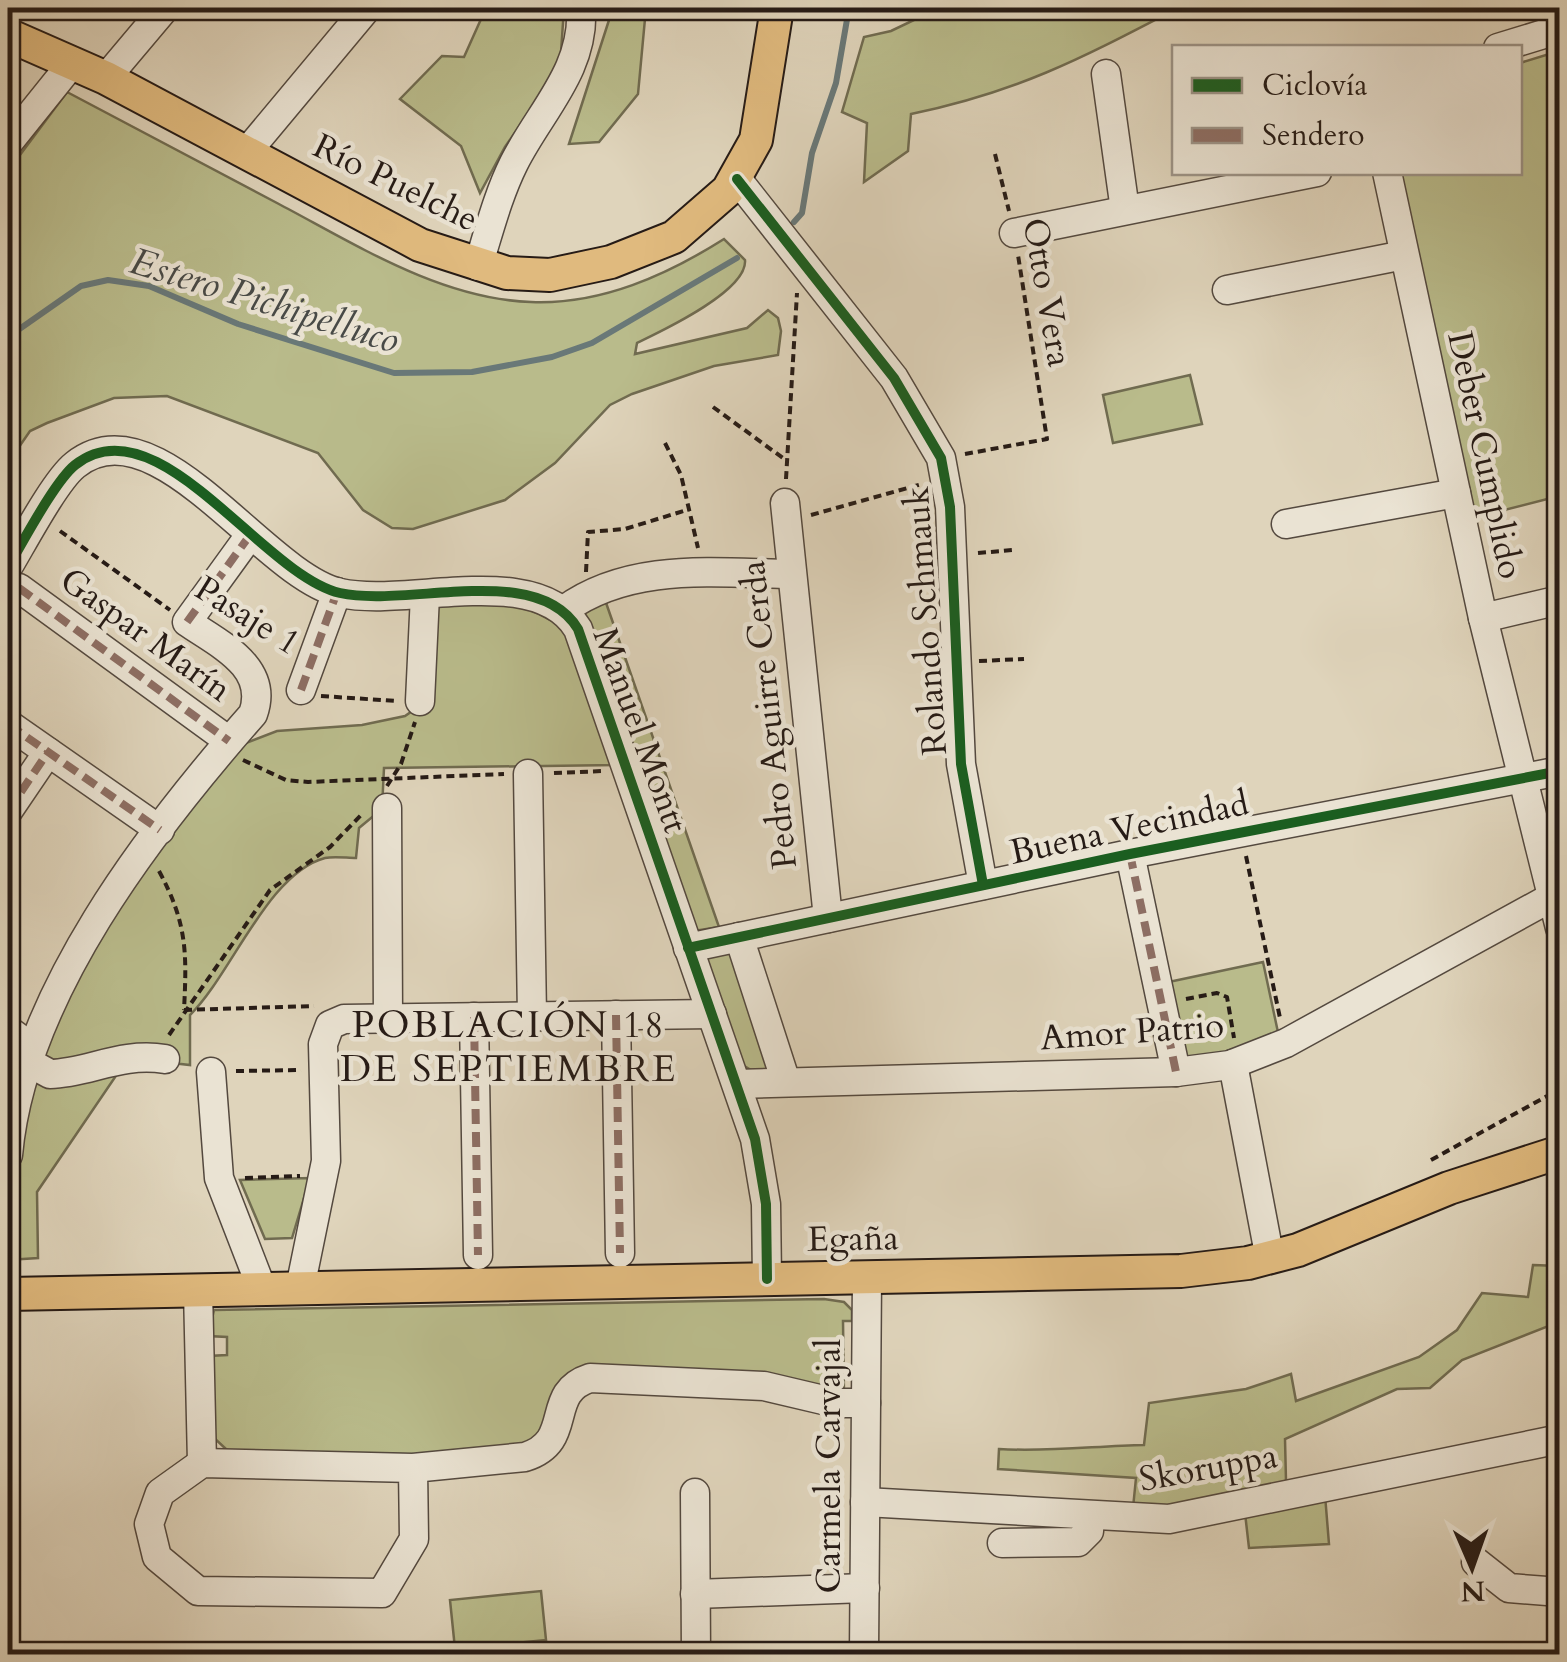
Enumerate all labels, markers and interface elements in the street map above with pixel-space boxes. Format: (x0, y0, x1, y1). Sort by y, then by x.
legend (1172, 45, 1522, 175)
text: Ciclovía (1262, 65, 1368, 106)
text: Sendero (1262, 115, 1364, 156)
street label: Río Puelche (305, 122, 486, 244)
street label: Otto Vera (1010, 214, 1084, 370)
water label: Estero Pichipelluco (124, 235, 406, 367)
street label: Deber Cumplido (1435, 327, 1535, 583)
street label: Rolando Schmauk (893, 485, 959, 757)
street label: Gaspar Marín (50, 556, 241, 713)
street label: Pedro Aguirre Cerda (729, 558, 809, 871)
street label: Pasaje 1 (186, 565, 309, 667)
street label: Manuel Montt (581, 621, 699, 840)
street label: Buena Vecindad (1005, 779, 1253, 877)
district label: POBLACIÓN 18 DE SEPTIEMBRE (340, 999, 678, 1095)
street label: Amor Patrio (1039, 1002, 1226, 1062)
street label: Egaña (807, 1214, 899, 1264)
street label: Carmela Carvajal (805, 1338, 853, 1593)
street label: Skoruppa (1135, 1432, 1281, 1504)
north arrow (1422, 1517, 1522, 1617)
text: N (1460, 1572, 1486, 1610)

